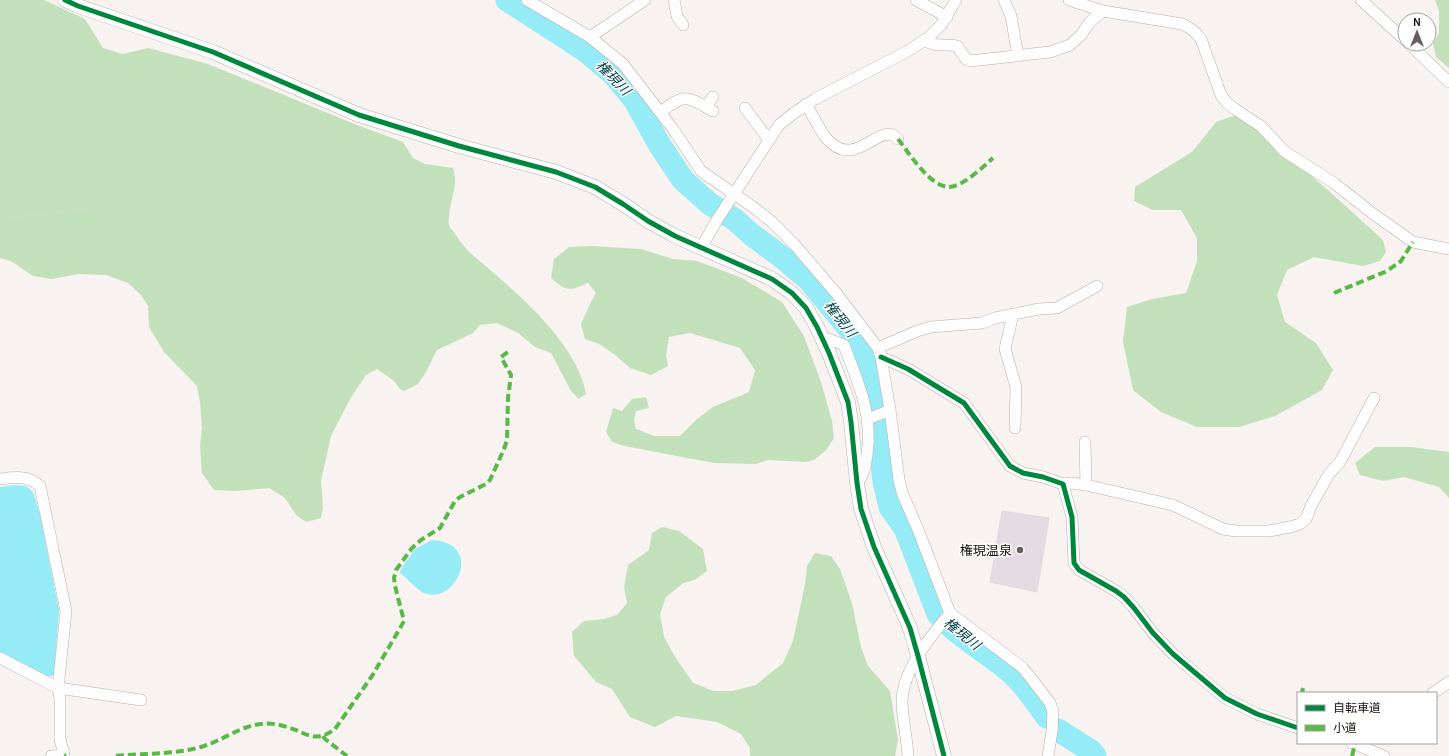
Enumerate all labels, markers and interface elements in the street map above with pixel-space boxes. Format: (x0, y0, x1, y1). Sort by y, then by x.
north arrow (1397, 12, 1437, 52)
text: N (1413, 16, 1421, 29)
water label: 権現川 (592, 57, 635, 100)
water label: 権現川 (820, 297, 861, 342)
place label: 権現温泉 (960, 543, 1012, 558)
marker: 権現温泉 (1015, 545, 1025, 555)
water label: 権現川 (940, 614, 985, 655)
legend (1297, 692, 1437, 744)
text: 自転車道 (1333, 701, 1381, 715)
text: 小道 (1333, 721, 1357, 735)

